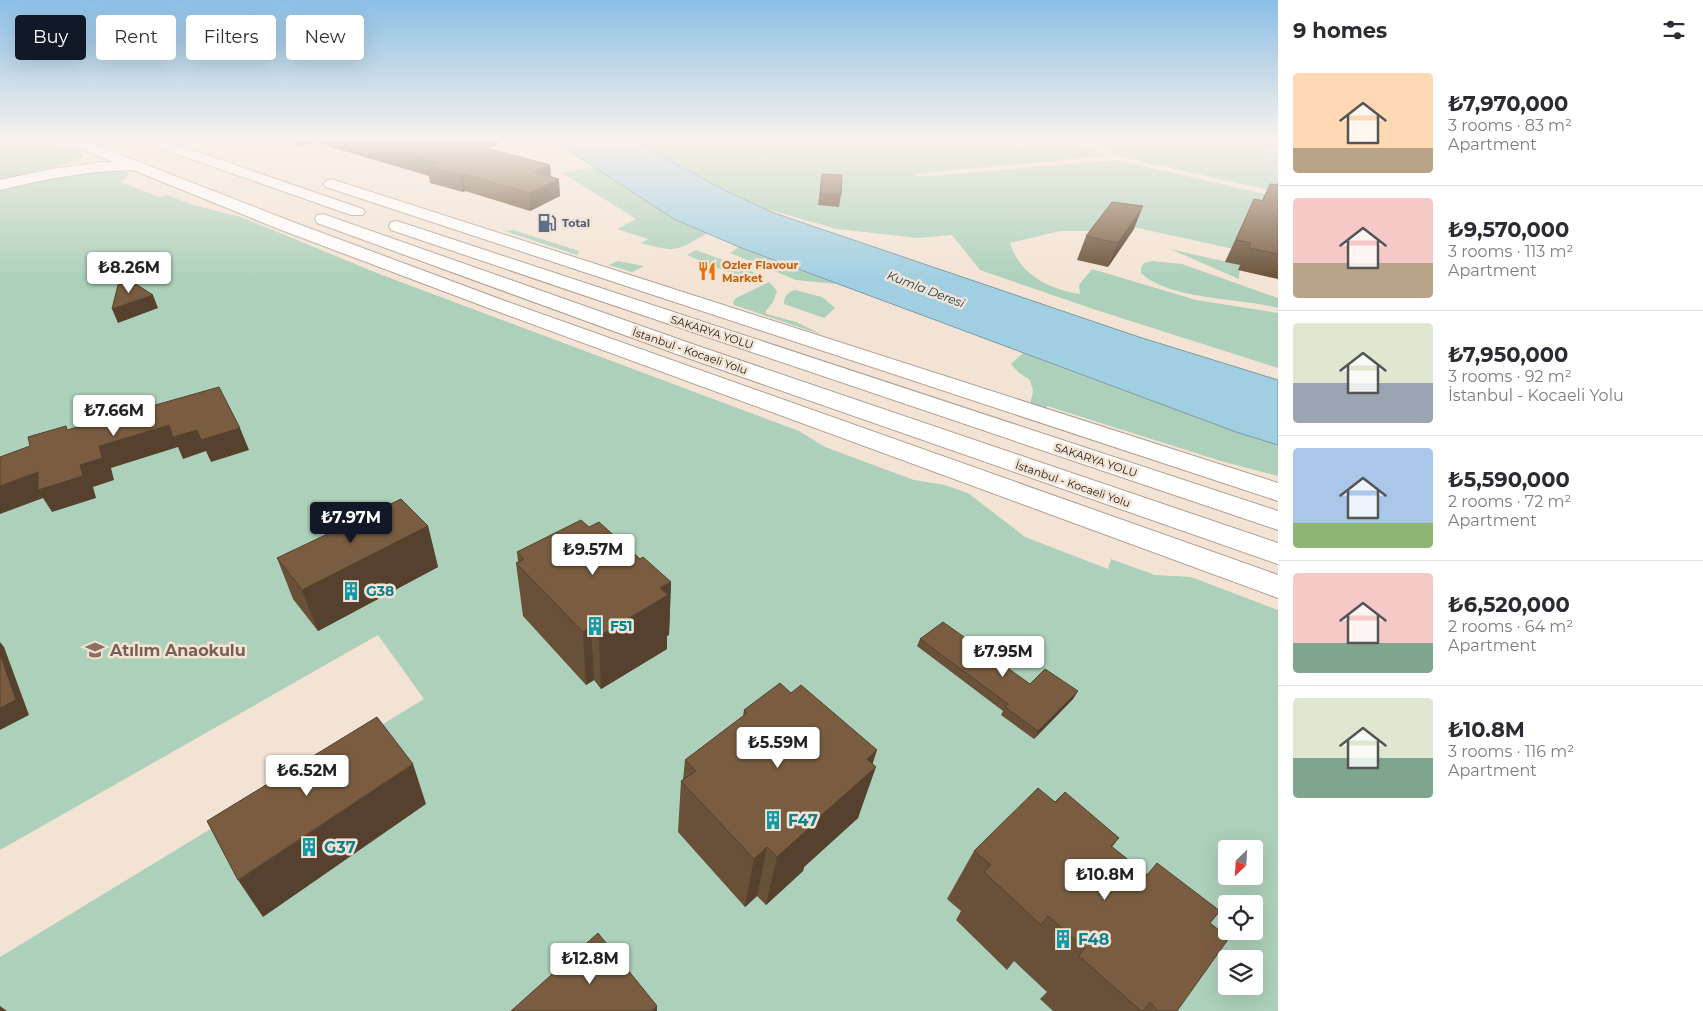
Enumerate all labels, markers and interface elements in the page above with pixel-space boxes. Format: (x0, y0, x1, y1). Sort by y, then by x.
chip: Buy (15, 15, 86, 60)
chip: Rent (96, 15, 176, 60)
chip: Filters (186, 15, 276, 60)
chip: New (286, 15, 364, 60)
icon: filters (1660, 16, 1688, 44)
text: 9 homes (1293, 18, 1387, 43)
text: ₺7,970,000 (1448, 91, 1568, 116)
icon: home (1333, 93, 1393, 153)
text: 3 rooms · 83 m² (1448, 116, 1572, 135)
text: Apartment (1448, 135, 1537, 154)
fuel station icon: Total (536, 212, 558, 234)
place label: Total (562, 216, 590, 230)
text: ₺9,570,000 (1448, 217, 1569, 242)
icon: home (1333, 218, 1393, 278)
text: 3 rooms · 113 m² (1448, 242, 1573, 261)
pin: ₺8.26M (88, 252, 170, 294)
text: ₺8.26M (98, 258, 160, 277)
place label: Ozler Flavour Market (722, 258, 799, 285)
restaurant icon: Ozler Flavour Market (696, 260, 718, 282)
text: Apartment (1448, 261, 1537, 280)
water label: Kumla Deresi (885, 267, 968, 311)
street label: SAKARYA YOLU (669, 312, 755, 352)
street label: İstanbul - Kocaeli Yolu (631, 325, 749, 377)
text: ₺7,950,000 (1448, 342, 1568, 367)
icon: home (1333, 343, 1393, 403)
text: 3 rooms · 92 m² (1448, 367, 1572, 386)
text: İstanbul - Kocaeli Yolu (1448, 386, 1624, 405)
pin: ₺7.66M (73, 394, 155, 437)
text: ₺7.66M (84, 401, 144, 420)
street label: SAKARYA YOLU (1053, 440, 1139, 480)
street label: İstanbul - Kocaeli Yolu (1014, 458, 1132, 510)
text: ₺5,590,000 (1448, 467, 1570, 492)
icon: home (1333, 468, 1393, 528)
text: 2 rooms · 72 m² (1448, 492, 1571, 511)
pin: ₺7.97M (310, 502, 392, 544)
text: ₺7.97M (321, 508, 381, 527)
text: Apartment (1448, 511, 1537, 530)
pin: ₺9.57M (552, 534, 634, 576)
text: ₺9.57M (563, 540, 623, 559)
building icon: G38 (340, 580, 362, 602)
place label: G38 (366, 582, 394, 600)
text: ₺6,520,000 (1448, 592, 1570, 617)
icon: home (1333, 593, 1393, 653)
building icon: F51 (584, 615, 606, 637)
place label: F51 (610, 617, 633, 635)
text: 2 rooms · 64 m² (1448, 617, 1573, 636)
pin: ₺7.95M (962, 636, 1044, 678)
text: Apartment (1448, 636, 1537, 655)
school or university icon: Atılım Anaokulu (84, 639, 106, 661)
place label: Atılım Anaokulu (109, 641, 246, 660)
text: ₺7.95M (973, 642, 1033, 661)
text: ₺10.8M (1448, 717, 1525, 742)
icon: home (1333, 718, 1393, 778)
pin: ₺5.59M (737, 726, 819, 769)
text: ₺5.59M (748, 733, 808, 752)
text: 3 rooms · 116 m² (1448, 742, 1574, 761)
pin: ₺6.52M (266, 754, 348, 797)
text: ₺6.52M (277, 761, 337, 780)
text: Apartment (1448, 761, 1537, 780)
building icon: F47 (762, 809, 784, 831)
place label: F47 (788, 811, 818, 830)
building icon: G37 (298, 836, 320, 858)
place label: G37 (324, 838, 356, 857)
north arrow (1218, 840, 1262, 885)
map controls (1218, 840, 1263, 995)
pin: ₺10.8M (1064, 858, 1146, 901)
text: ₺10.8M (1076, 865, 1134, 884)
button: locate (1218, 895, 1263, 940)
building icon: F48 (1052, 928, 1074, 950)
place label: F48 (1078, 930, 1109, 949)
pin: ₺12.8M (549, 942, 631, 985)
text: ₺12.8M (561, 949, 619, 968)
button: layers (1218, 950, 1263, 995)

